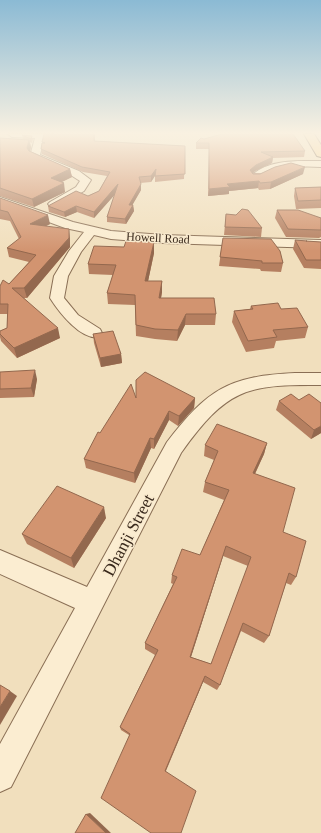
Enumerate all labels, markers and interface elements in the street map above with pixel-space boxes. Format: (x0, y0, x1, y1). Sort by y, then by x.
street label: Howell Road (126, 229, 190, 247)
street label: Dhanji Street (99, 491, 158, 580)

